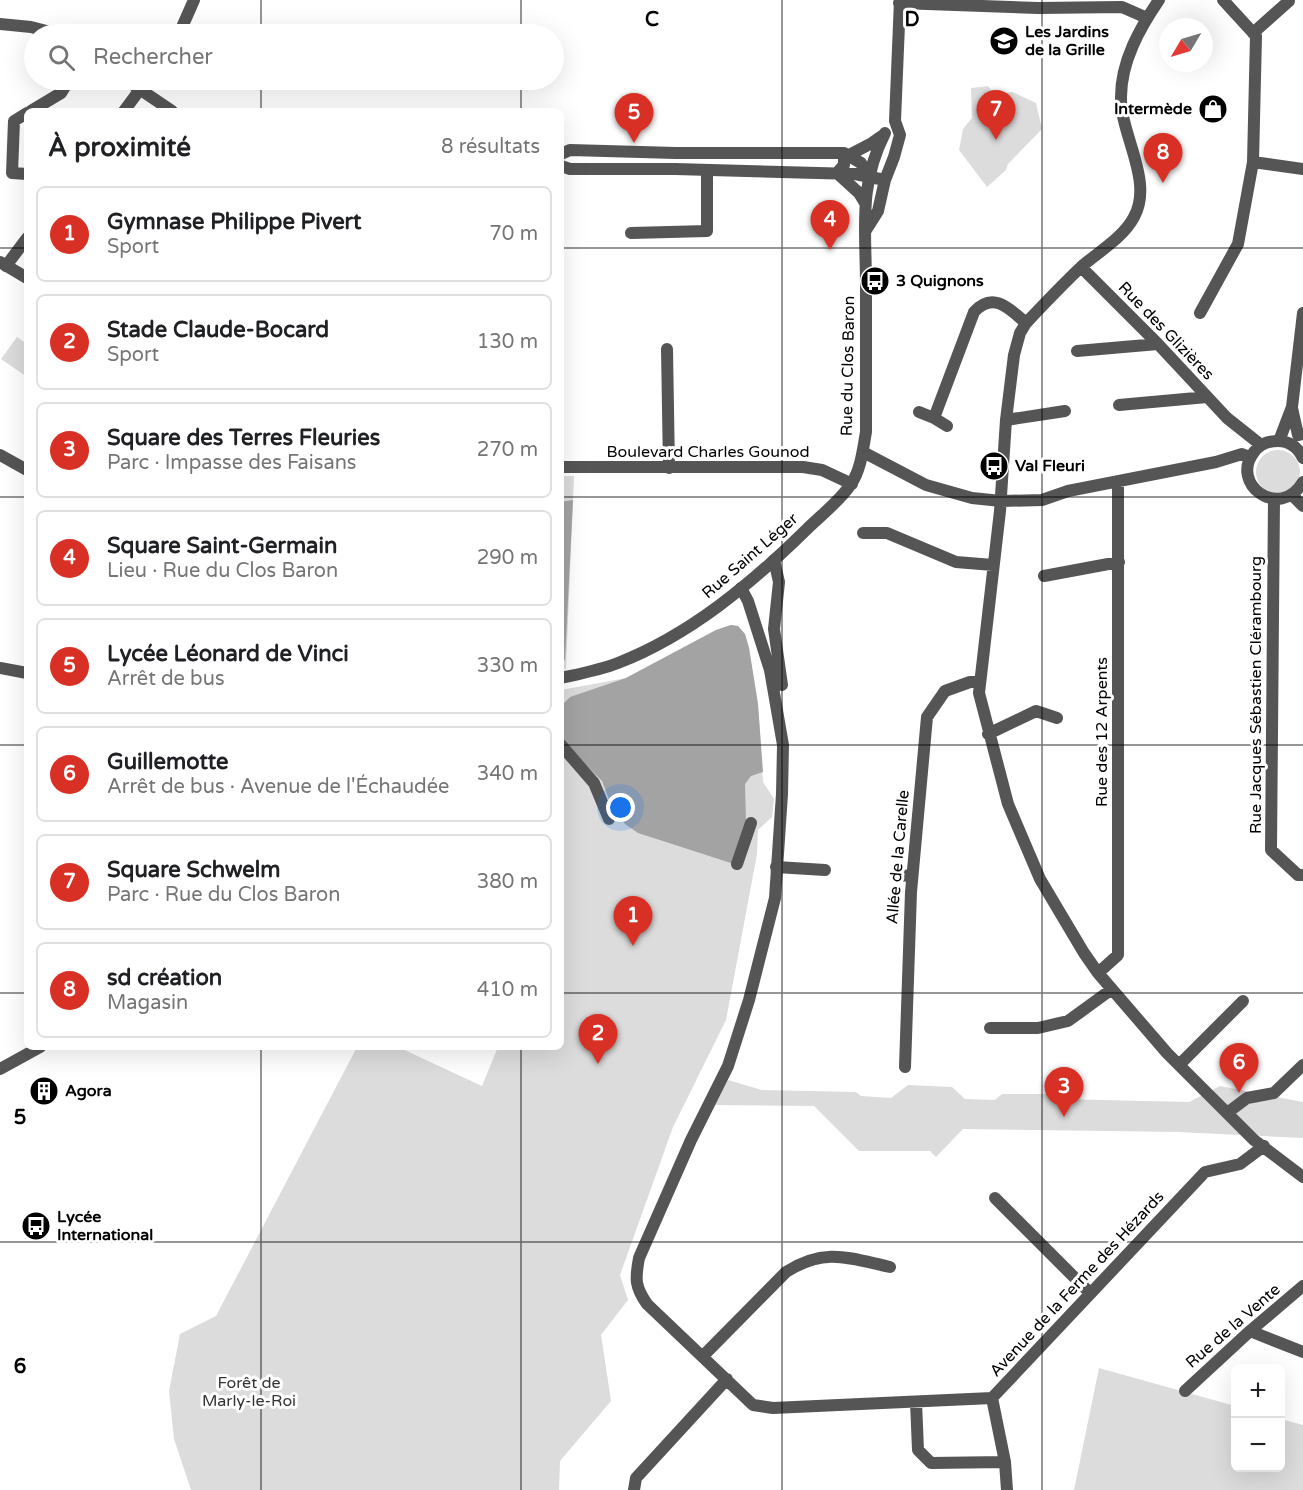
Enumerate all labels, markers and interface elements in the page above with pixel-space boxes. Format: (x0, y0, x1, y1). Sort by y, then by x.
text: C (645, 8, 659, 32)
text: D (904, 8, 920, 32)
north arrow (1159, 18, 1213, 72)
place label: Les Jardins de la Grille (1025, 22, 1109, 60)
search box (24, 24, 564, 90)
school or university icon: Les Jardins de la Grille (988, 25, 1020, 57)
icon: search (45, 41, 78, 74)
text: Rechercher (93, 44, 213, 70)
pin: 7 (976, 90, 1016, 140)
shop icon: Intermède (1197, 93, 1229, 125)
pin: 5 (614, 94, 654, 143)
place label: Intermède (1114, 99, 1192, 119)
text: À proximité (48, 132, 191, 163)
pin: 8 (1144, 134, 1182, 183)
text: 8 résultats (441, 135, 540, 159)
pin: 4 (810, 200, 850, 250)
text: Gymnase Philippe Pivert (107, 209, 361, 235)
text: 1 (63, 222, 76, 246)
text: 70 m (489, 222, 538, 246)
text: Sport (107, 235, 159, 259)
bus stop icon: 3 Quignons (859, 265, 891, 297)
place label: 3 Quignons (896, 271, 984, 291)
street label: Rue des Glizières (1114, 278, 1218, 384)
street label: Rue du Clos Baron (837, 296, 859, 436)
text: Stade Claude-Bocard (107, 317, 329, 343)
text: 2 (63, 330, 76, 354)
text: 130 m (477, 330, 538, 354)
text: Sport (107, 343, 159, 367)
text: Square des Terres Fleuries (107, 425, 380, 451)
text: 3 (63, 438, 76, 462)
text: 270 m (477, 438, 538, 462)
street label: Boulevard Charles Gounod (607, 442, 809, 462)
bus stop icon: Val Fleuri (978, 450, 1010, 482)
text: Parc · Impasse des Faisans (107, 451, 356, 475)
place label: Val Fleuri (1015, 456, 1085, 476)
street label: Rue Saint Léger (698, 508, 803, 603)
text: Square Saint-Germain (107, 533, 337, 559)
text: 4 (63, 546, 76, 570)
text: 290 m (477, 546, 538, 570)
street label: Rue Jacques Sébastien Clérambourg (1246, 556, 1266, 834)
text: Lieu · Rue du Clos Baron (107, 559, 338, 583)
text: Lycée Léonard de Vinci (107, 641, 349, 667)
text: 5 (63, 654, 76, 678)
text: 330 m (477, 654, 538, 678)
street label: Rue des 12 Arpents (1092, 657, 1112, 807)
text: Arrêt de bus (107, 667, 225, 691)
text: Guillemotte (107, 749, 229, 775)
text: 6 (63, 762, 76, 786)
text: 340 m (477, 762, 538, 786)
text: Arrêt de bus · Avenue de l'Échaudée (107, 775, 449, 799)
street label: Allée de la Carelle (882, 789, 914, 925)
your location (606, 793, 635, 822)
text: Square Schwelm (107, 857, 280, 883)
text: 7 (63, 870, 76, 894)
text: 380 m (477, 870, 538, 894)
text: Parc · Rue du Clos Baron (107, 883, 340, 907)
pin: 1 (614, 896, 652, 946)
text: sd création (107, 965, 222, 991)
text: 8 (63, 978, 76, 1002)
text: 410 m (477, 978, 538, 1002)
text: Magasin (107, 991, 188, 1015)
pin: 2 (578, 1014, 618, 1064)
pin: 6 (1220, 1044, 1258, 1093)
pin: 3 (1044, 1068, 1084, 1117)
building icon: Agora (28, 1075, 60, 1107)
place label: Agora (65, 1081, 112, 1101)
text: 5 (14, 1106, 26, 1130)
street label: Avenue de la Ferme des Hézards (986, 1187, 1168, 1381)
place label: Lycée International (57, 1207, 153, 1245)
bus stop icon: Lycée International (20, 1210, 52, 1242)
street label: Rue de la Vente (1182, 1280, 1284, 1372)
text: 6 (14, 1355, 26, 1379)
map controls (1231, 1364, 1285, 1472)
button: + (1231, 1364, 1285, 1418)
park label: Forêt de Marly-le-Roi (202, 1373, 296, 1411)
button: − (1231, 1418, 1285, 1472)

